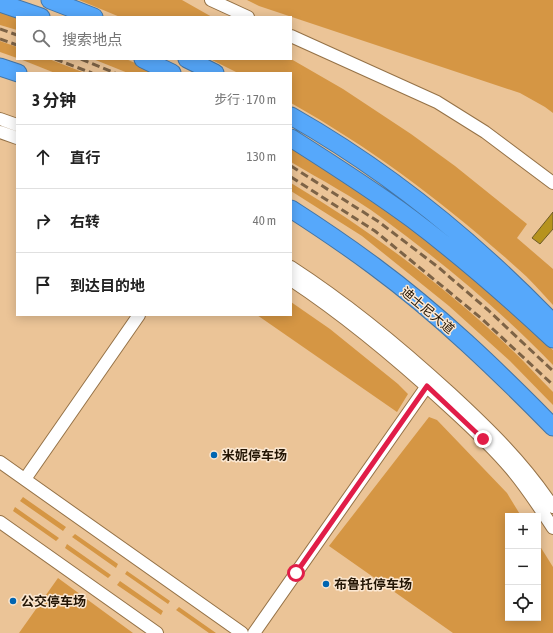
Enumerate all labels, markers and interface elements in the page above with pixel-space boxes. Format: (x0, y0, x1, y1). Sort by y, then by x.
search box (16, 16, 292, 60)
icon: search (30, 27, 52, 49)
text: 搜索地点 (62, 31, 122, 48)
text: 3 分钟 (32, 90, 76, 110)
text: 步行 · 170 m (214, 92, 276, 107)
icon: ahead (32, 146, 54, 168)
text: 直行 (70, 149, 100, 166)
text: 130 m (247, 149, 276, 164)
icon: right (32, 210, 54, 232)
text: 右转 (70, 213, 100, 230)
text: 40 m (253, 213, 276, 228)
icon: arrive (32, 274, 54, 296)
text: 到达目的地 (70, 277, 145, 294)
street label: 迪士尼大道 (398, 284, 457, 337)
route end (474, 430, 492, 448)
place label: 米妮停车场 (222, 448, 287, 463)
marker: 米妮停车场 (209, 450, 219, 460)
map controls (505, 513, 541, 621)
button: + (505, 513, 541, 549)
button: − (505, 549, 541, 585)
route start (287, 564, 305, 582)
place label: 布鲁托停车场 (334, 577, 412, 592)
marker: 布鲁托停车场 (321, 579, 331, 589)
button: locate (505, 585, 541, 621)
place label: 公交停车场 (21, 594, 86, 609)
marker: 公交停车场 (8, 596, 18, 606)

